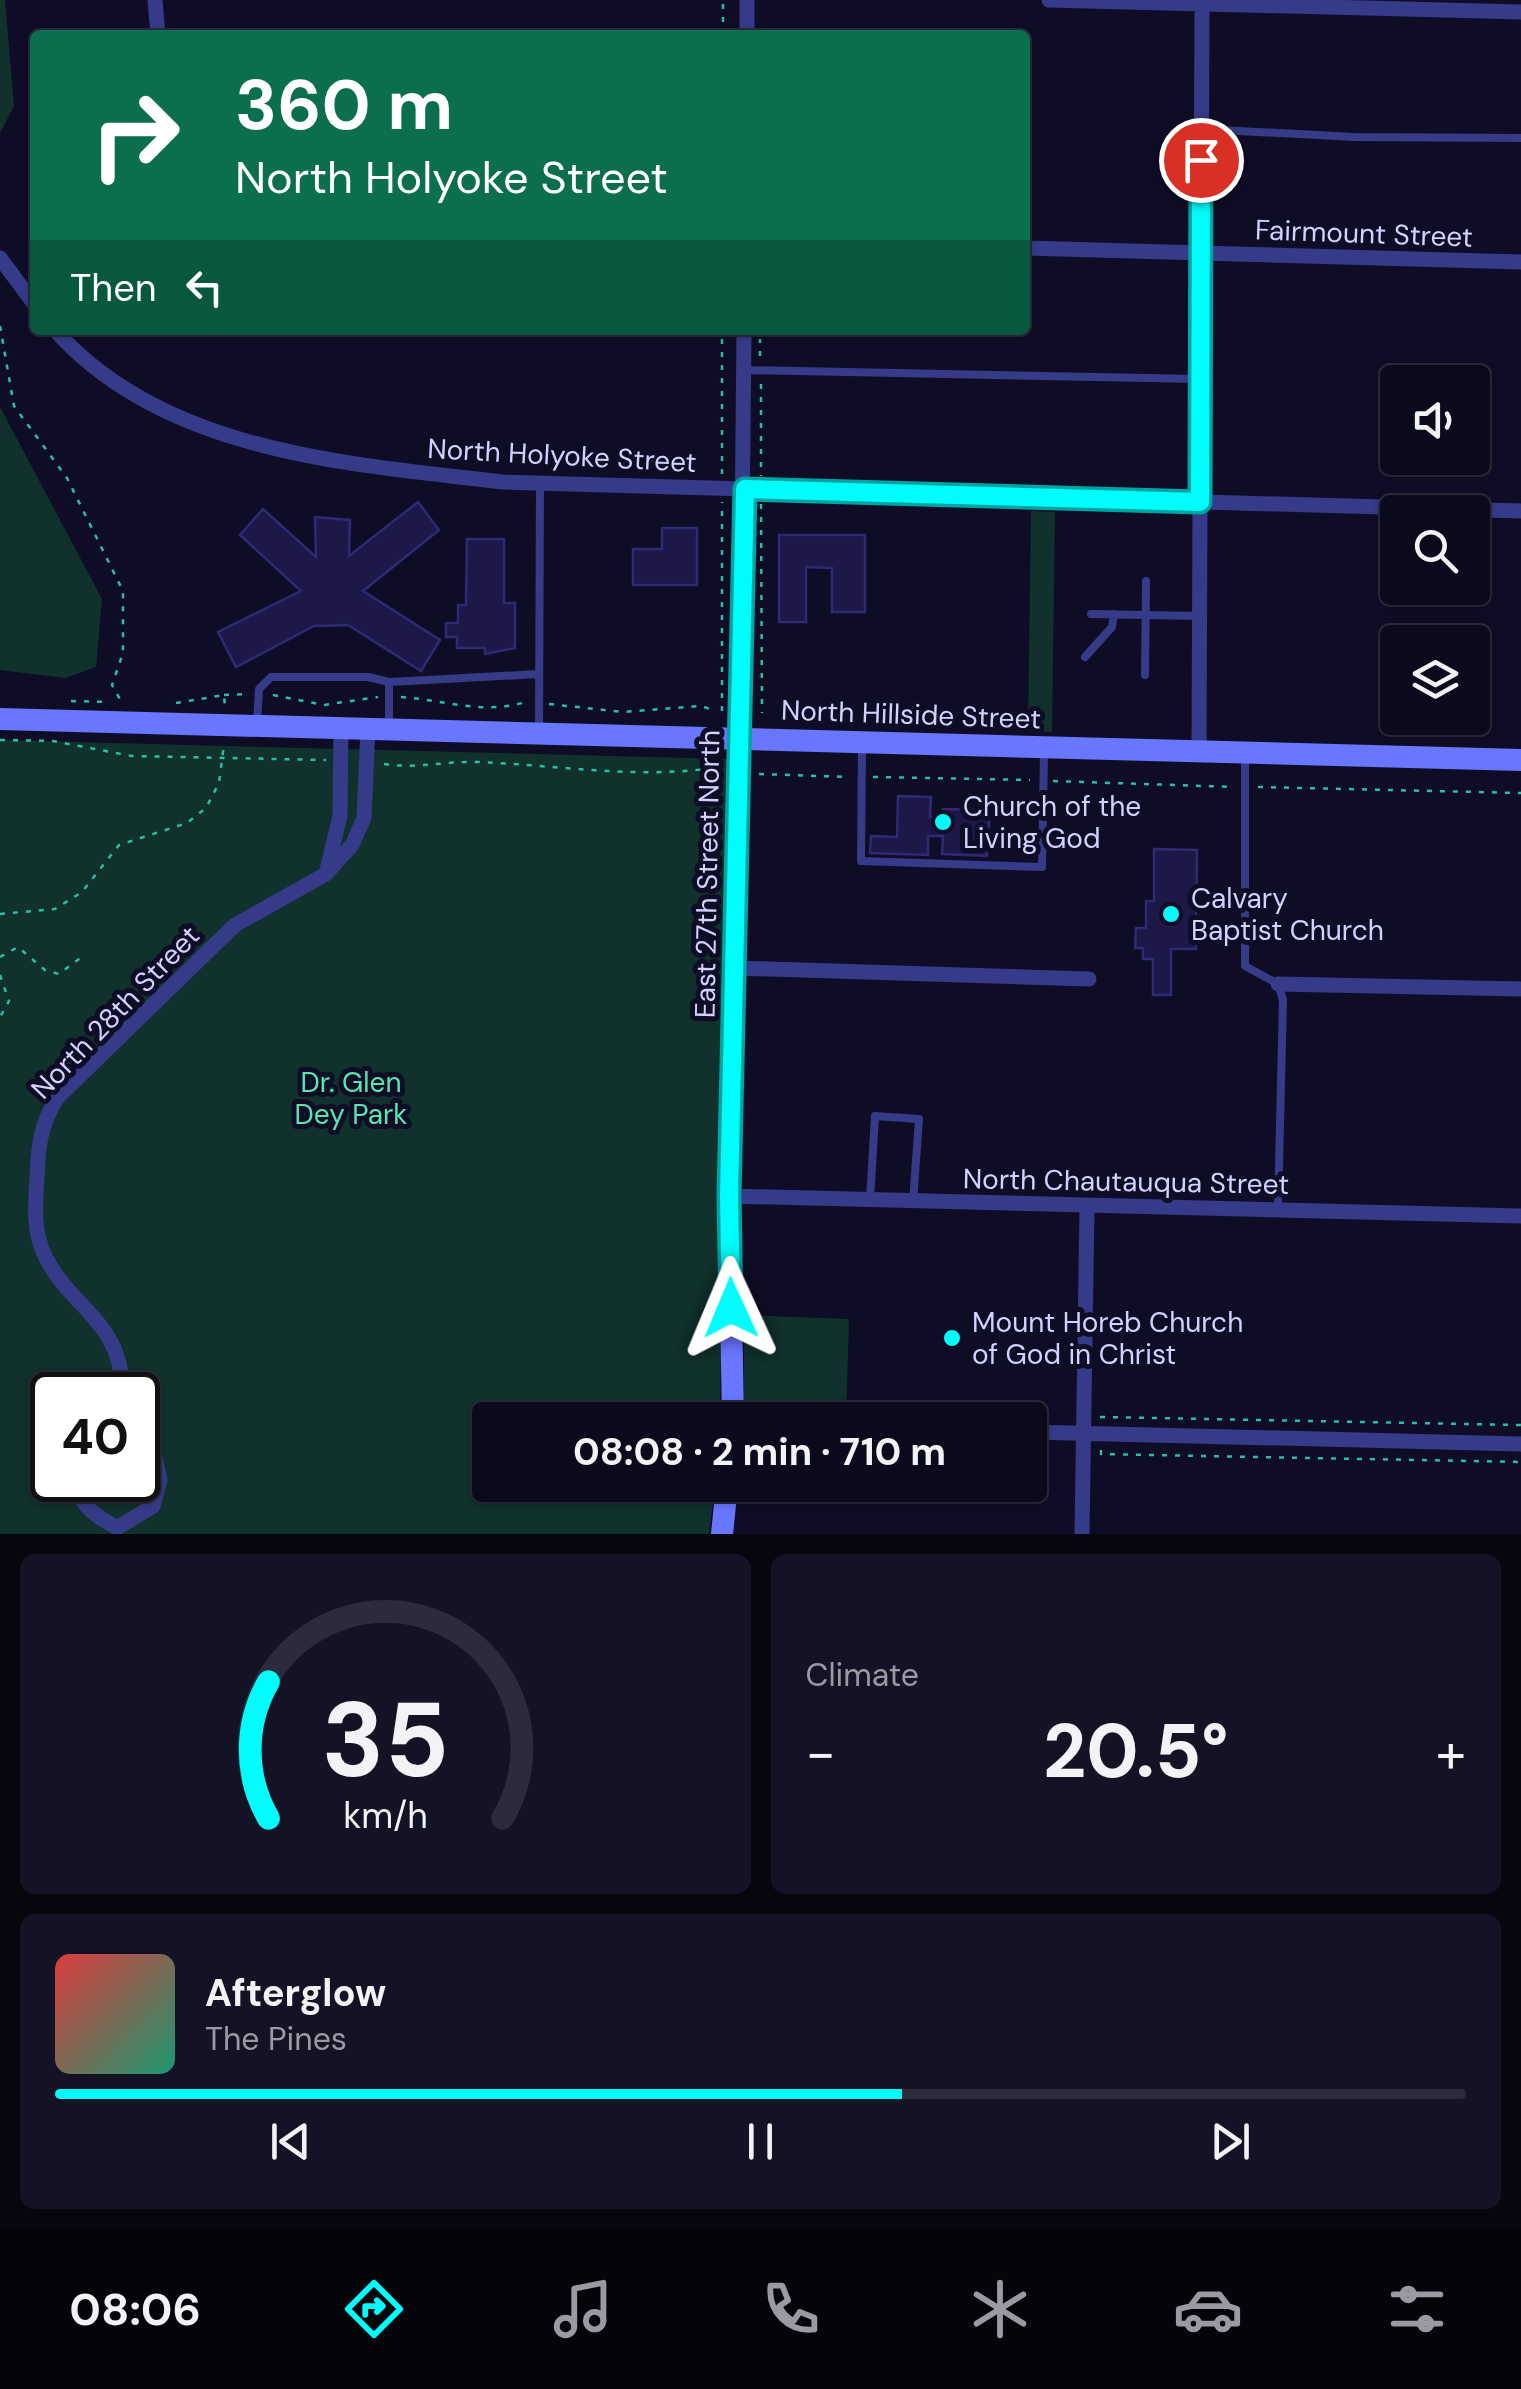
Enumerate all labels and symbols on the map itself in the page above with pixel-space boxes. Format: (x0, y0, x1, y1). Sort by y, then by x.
pin (1159, 118, 1244, 203)
street label: Fairmount Street (1255, 211, 1473, 256)
street label: North Holyoke Street (426, 430, 697, 481)
street label: North Hillside Street (780, 691, 1042, 738)
street label: East 27th Street North (686, 730, 729, 1018)
place label: Church of the Living God (963, 788, 1141, 857)
marker: Church of the Living God (932, 811, 954, 833)
place label: Calvary Baptist Church (1191, 880, 1384, 949)
marker: Calvary Baptist Church (1160, 903, 1182, 925)
street label: North 28th Street (23, 918, 208, 1107)
park label: Dr. Glen Dey Park (295, 1064, 407, 1133)
street label: North Chautauqua Street (963, 1160, 1289, 1203)
position arrow (679, 1256, 783, 1360)
place label: Mount Horeb Church of God in Christ (972, 1304, 1243, 1373)
marker: Mount Horeb Church of God in Christ (941, 1327, 963, 1349)
speed limit sign: 40 (30, 1372, 160, 1502)

